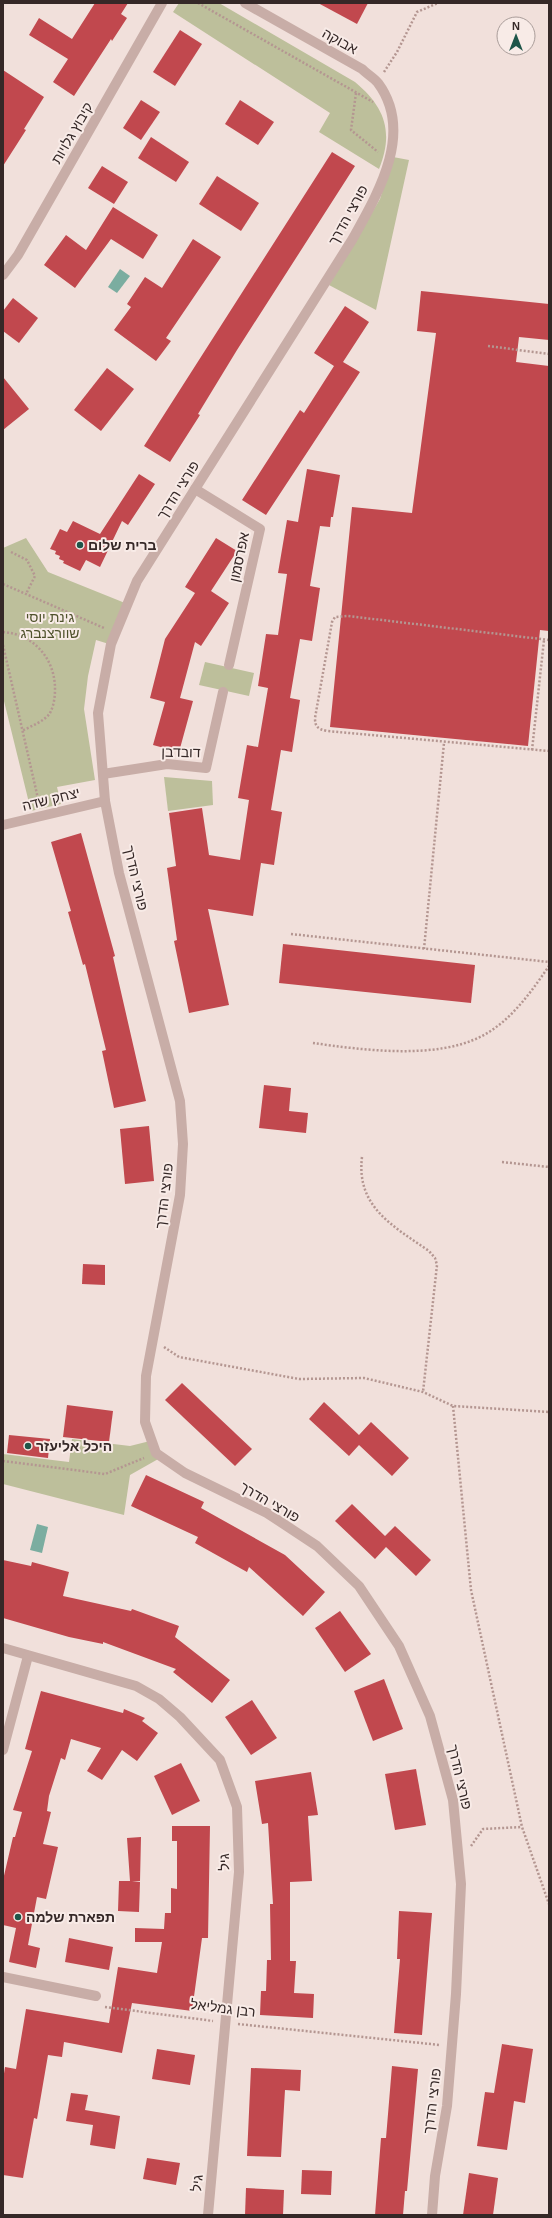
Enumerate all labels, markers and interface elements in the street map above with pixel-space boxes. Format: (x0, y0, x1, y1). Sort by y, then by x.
north arrow (496, 16, 536, 56)
text: N (512, 20, 520, 32)
street label: אבוקה (320, 25, 361, 57)
street label: קיבוץ גלויות (48, 99, 96, 167)
street label: פורצי הדרך (325, 182, 371, 248)
street label: פורצי הדרך (154, 458, 202, 522)
street label: אפרסמון (226, 531, 252, 583)
place label: ברית שלום (88, 537, 157, 553)
marker: ברית שלום (75, 540, 85, 550)
park label: גינת יוסי שוורצנברג (20, 609, 80, 641)
street label: דובדבן (161, 744, 201, 760)
street label: יצחק שדה (20, 784, 82, 814)
street label: פורצי הדרך (121, 844, 151, 912)
street label: פורצי הדרך (152, 1162, 176, 1230)
place label: היכל אליעזר (36, 1438, 112, 1454)
marker: היכל אליעזר (23, 1441, 33, 1451)
street label: פורצי הדרך (237, 1479, 303, 1525)
street label: פורצי הדרך (445, 1743, 475, 1811)
street label: גיל (216, 1853, 232, 1871)
place label: תפארת שלמה (26, 1909, 115, 1925)
marker: תפארת שלמה (13, 1912, 23, 1922)
street label: רבן גמליאל (190, 1996, 256, 2020)
street label: פורצי הדרך (420, 2067, 444, 2135)
street label: גיל (188, 2174, 206, 2192)

